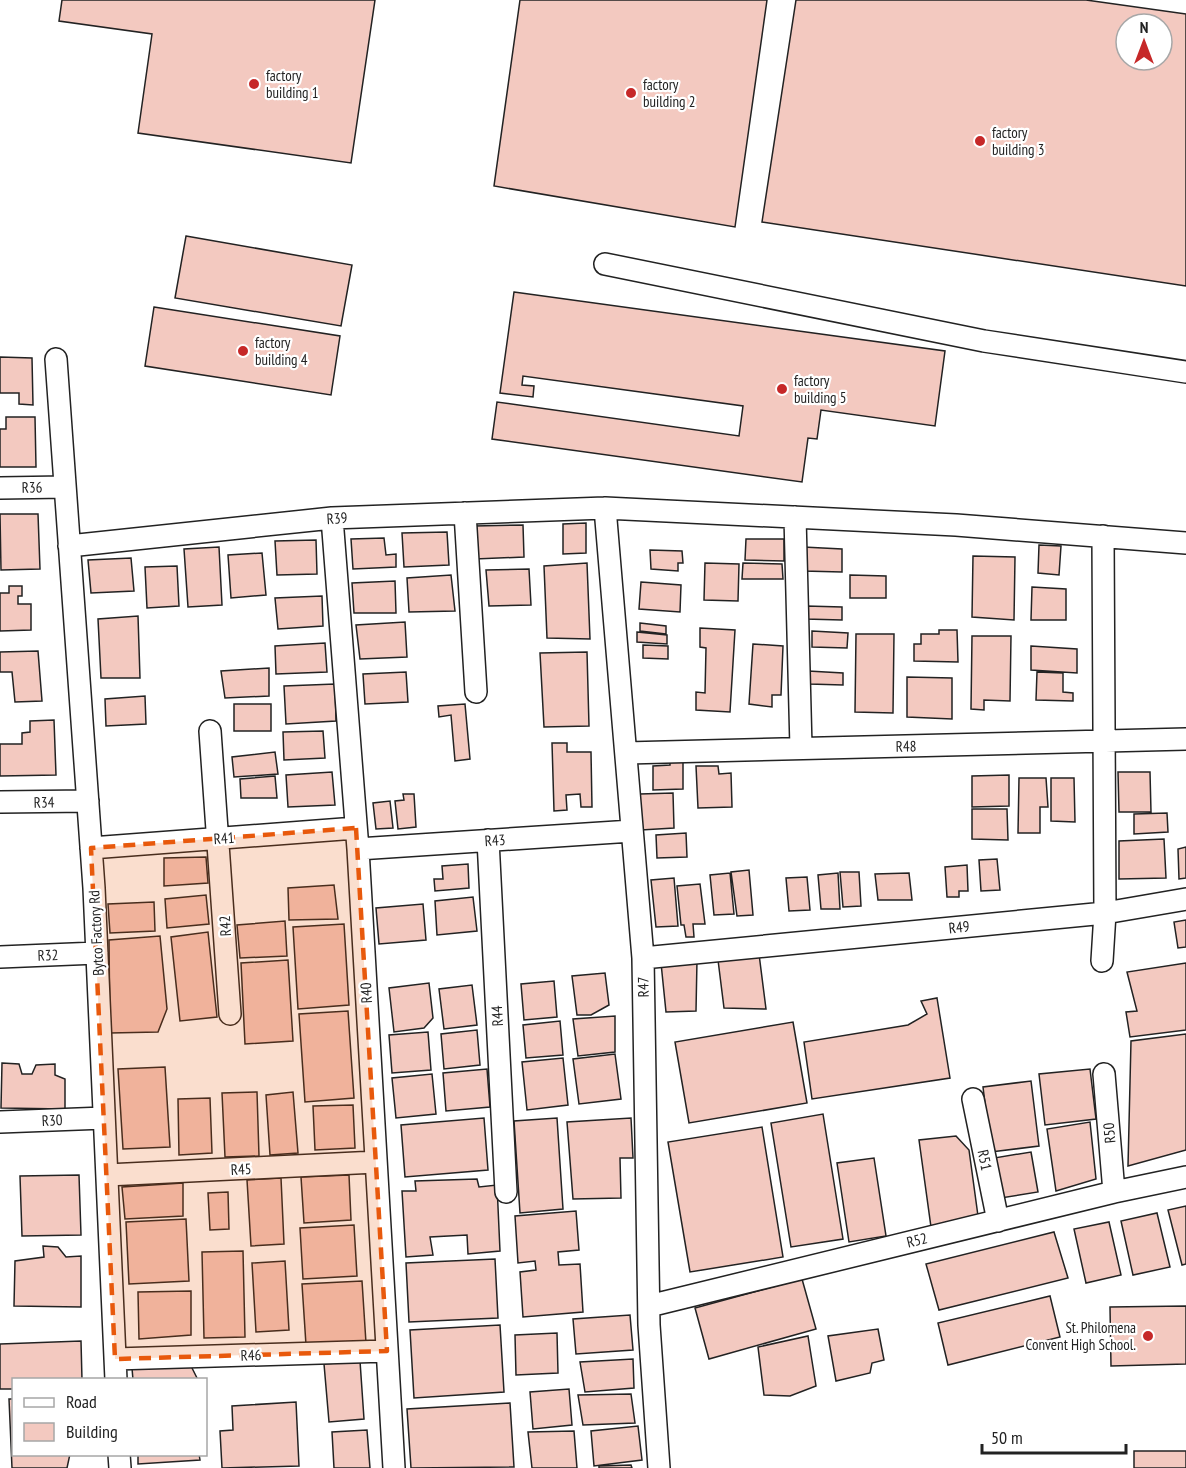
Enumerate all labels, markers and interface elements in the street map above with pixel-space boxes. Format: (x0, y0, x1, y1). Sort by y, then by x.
north arrow (1114, 12, 1174, 72)
text: N (1140, 17, 1148, 37)
place label: factory building 1 (266, 66, 319, 102)
place label: factory building 2 (643, 75, 696, 111)
marker: factory building 1 (247, 77, 261, 91)
marker: factory building 2 (624, 86, 638, 100)
place label: factory building 3 (992, 123, 1045, 159)
marker: factory building 3 (973, 134, 987, 148)
place label: factory building 4 (255, 333, 308, 369)
marker: factory building 4 (236, 344, 250, 358)
place label: factory building 5 (794, 371, 847, 407)
marker: factory building 5 (775, 382, 789, 396)
street label: R36 (21, 477, 43, 497)
street label: R39 (326, 508, 348, 528)
street label: R48 (895, 736, 917, 756)
street label: R34 (33, 792, 55, 812)
street label: R41 (213, 828, 235, 848)
street label: R43 (484, 830, 506, 850)
street label: Bytco Factory Rd (84, 890, 108, 976)
street label: R42 (215, 915, 235, 937)
street label: R49 (948, 916, 970, 938)
street label: R32 (37, 945, 59, 965)
street label: R47 (633, 976, 653, 998)
street label: R40 (356, 982, 376, 1004)
street label: R44 (487, 1005, 507, 1027)
street label: R30 (41, 1110, 63, 1130)
street label: R50 (1099, 1122, 1119, 1144)
street label: R51 (974, 1148, 996, 1172)
street label: R45 (230, 1159, 252, 1179)
street label: R52 (905, 1228, 929, 1252)
place label: St. Philomena Convent High School. (1026, 1318, 1136, 1354)
marker: St. Philomena Convent High School. (1141, 1329, 1155, 1343)
street label: R46 (240, 1345, 262, 1365)
legend (12, 1378, 207, 1456)
text: Road (66, 1390, 97, 1413)
scale bar (982, 1417, 1126, 1455)
text: Building (66, 1420, 118, 1443)
text: 50 m (991, 1426, 1023, 1449)

